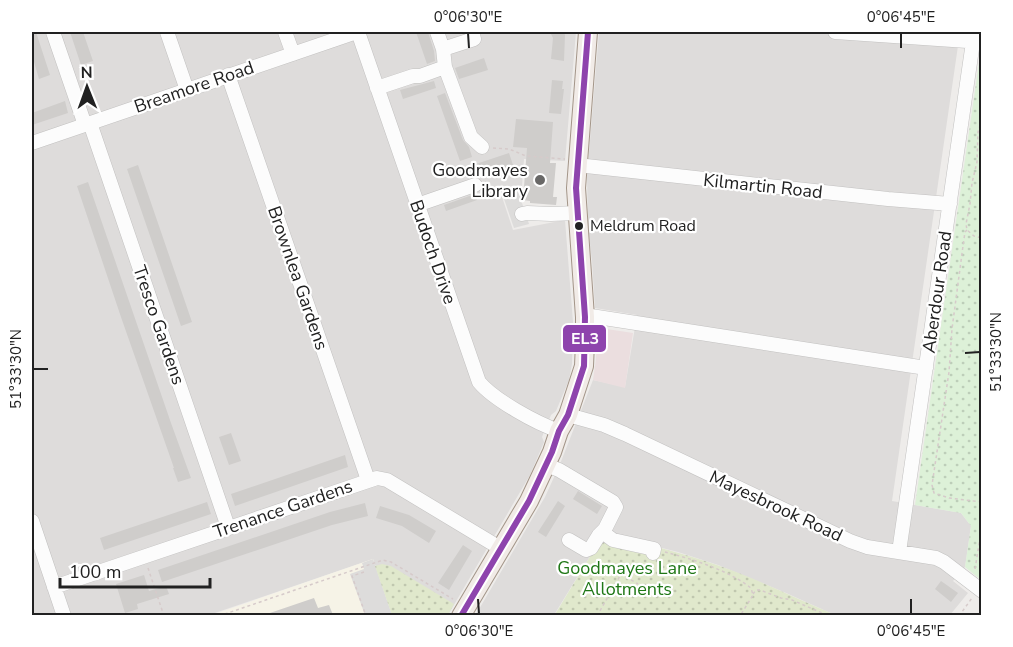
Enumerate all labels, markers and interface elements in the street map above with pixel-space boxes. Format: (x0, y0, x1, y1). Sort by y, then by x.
text: 0°06'30"E (434, 7, 502, 27)
text: 0°06'45"E (867, 7, 935, 27)
street label: Breamore Road (131, 55, 257, 119)
north arrow (57, 57, 117, 117)
text: N (81, 62, 93, 84)
place label: Goodmayes Library (432, 158, 529, 203)
street label: Kilmartin Road (702, 168, 824, 204)
marker: Goodmayes Library (533, 173, 547, 187)
street label: Budoch Drive (404, 197, 462, 307)
street label: Brownlea Gardens (262, 203, 334, 353)
place label: Meldrum Road (590, 215, 696, 237)
marker: Meldrum Road (573, 220, 585, 232)
street label: Aberdour Road (917, 229, 957, 355)
street label: Tresco Gardens (127, 262, 191, 388)
text: 51°33'30"N (986, 312, 1006, 392)
line badge: EL3 (562, 324, 607, 353)
text: EL3 (571, 328, 599, 350)
text: 51°33'30"N (6, 329, 26, 409)
street label: Mayesbrook Road (705, 465, 847, 547)
street label: Trenance Gardens (210, 474, 356, 544)
scale bar (60, 551, 210, 589)
park label: Goodmayes Lane Allotments (557, 556, 697, 601)
text: 100 m (69, 560, 121, 584)
text: 0°06'30"E (445, 621, 513, 641)
text: 0°06'45"E (877, 621, 945, 641)

